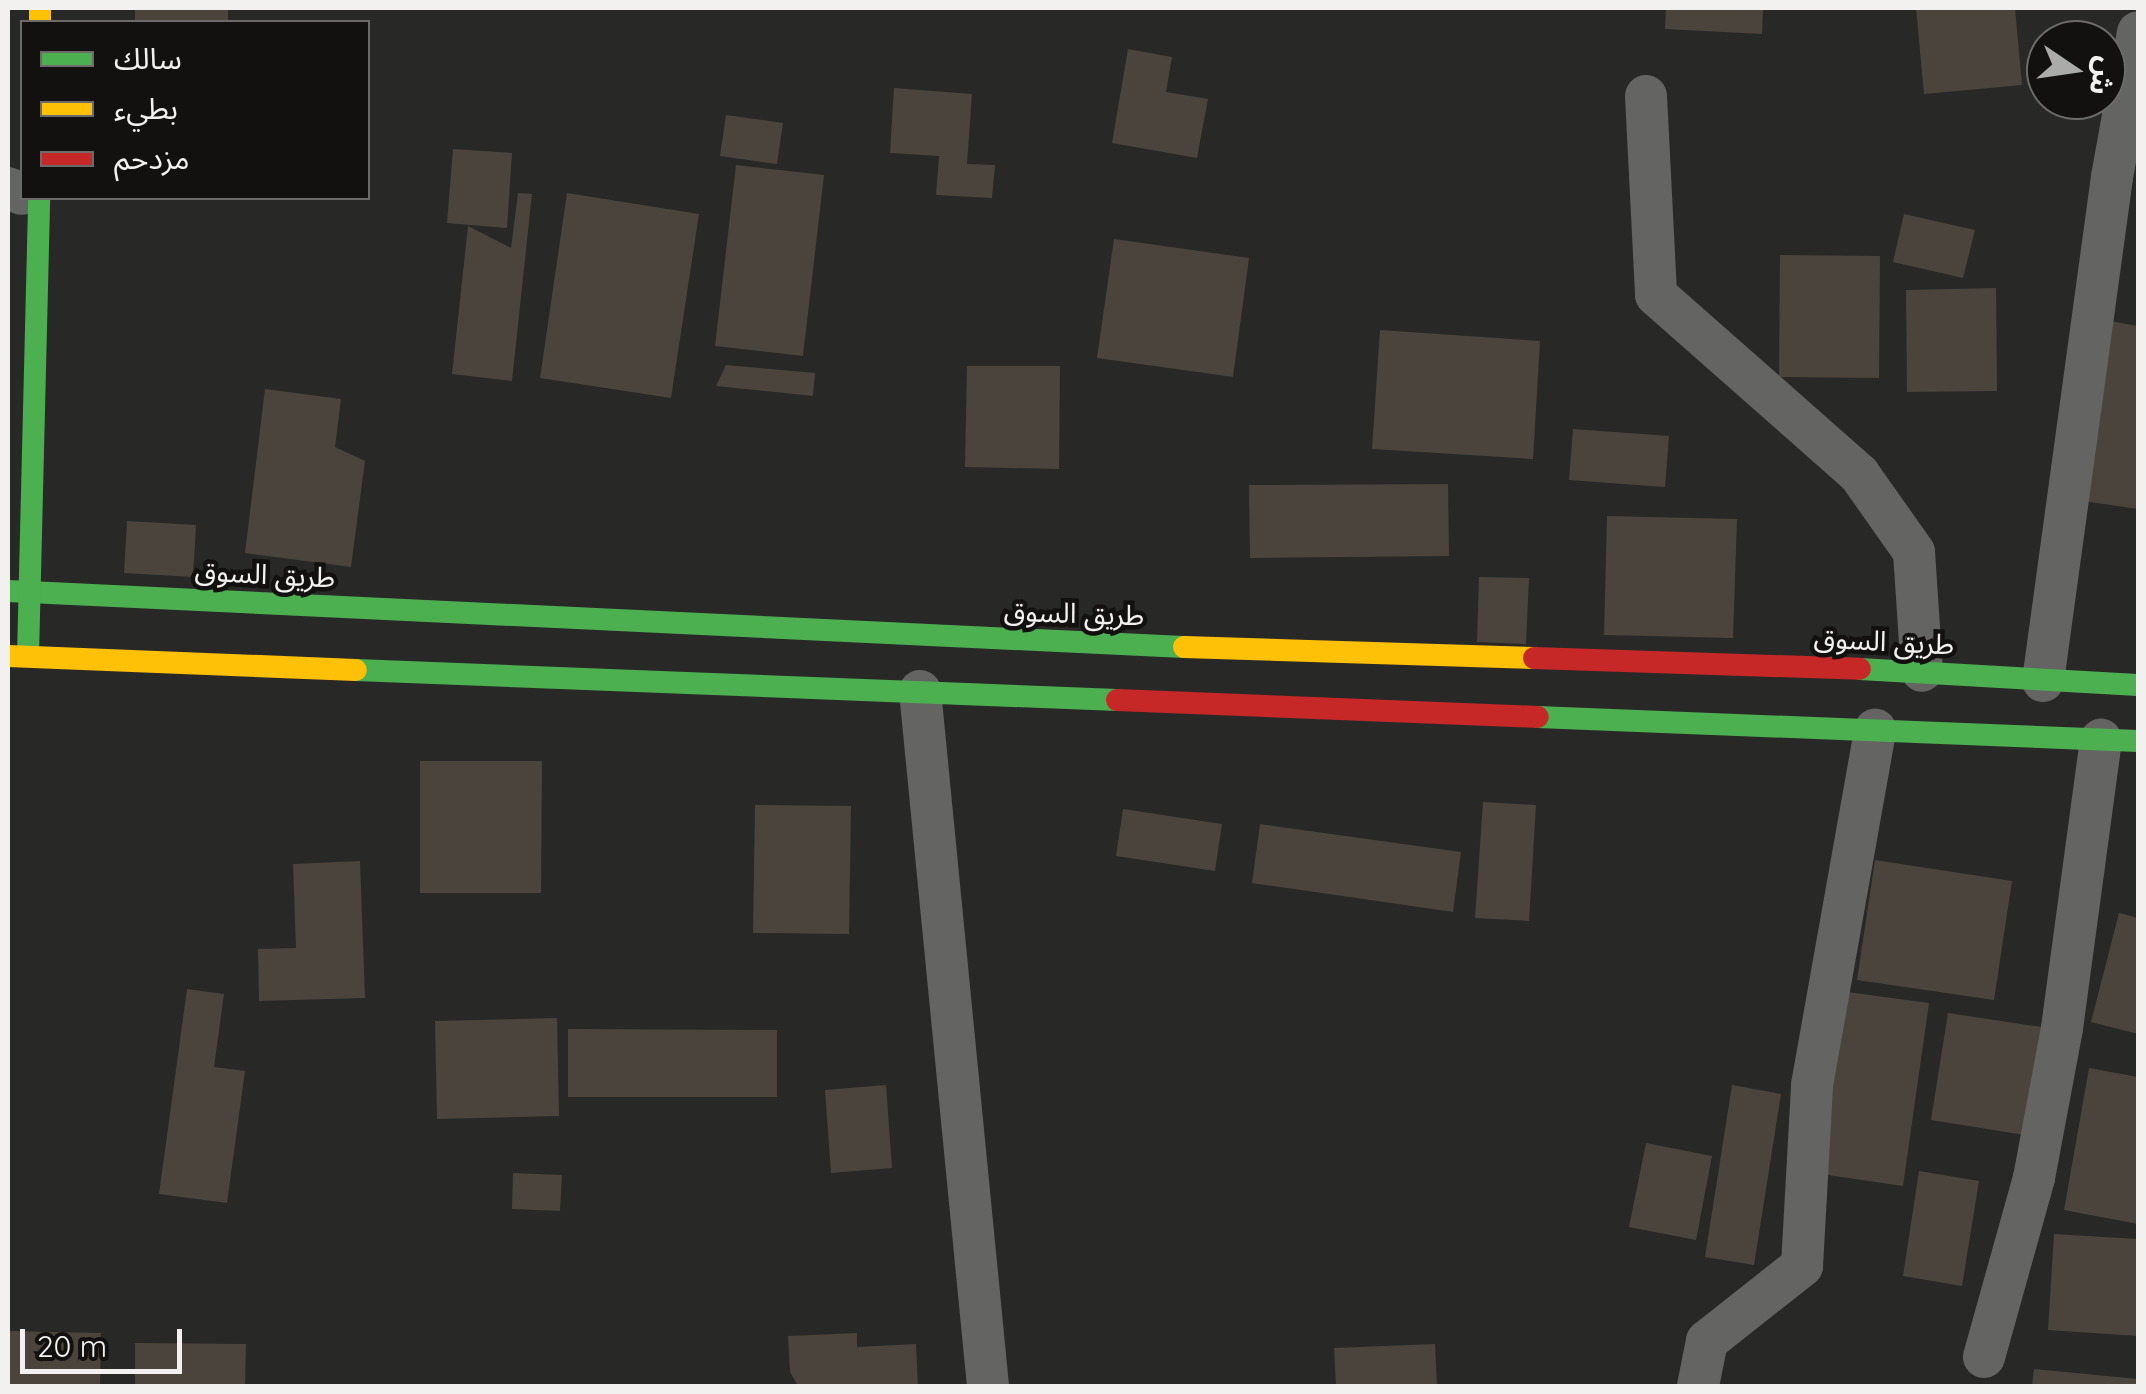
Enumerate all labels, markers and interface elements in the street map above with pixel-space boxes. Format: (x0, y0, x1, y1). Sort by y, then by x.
legend (20, 20, 370, 200)
north arrow (2026, 20, 2126, 120)
text: سالك (114, 39, 182, 77)
text: ش (2082, 54, 2125, 99)
text: بطيء (114, 89, 178, 127)
text: مزدحم (114, 139, 190, 177)
street label: طريق السوق (194, 554, 336, 594)
street label: طريق السوق (1003, 594, 1145, 632)
street label: طريق السوق (1813, 621, 1955, 661)
scale bar (25, 1309, 188, 1371)
text: 20 m (37, 1327, 107, 1365)

